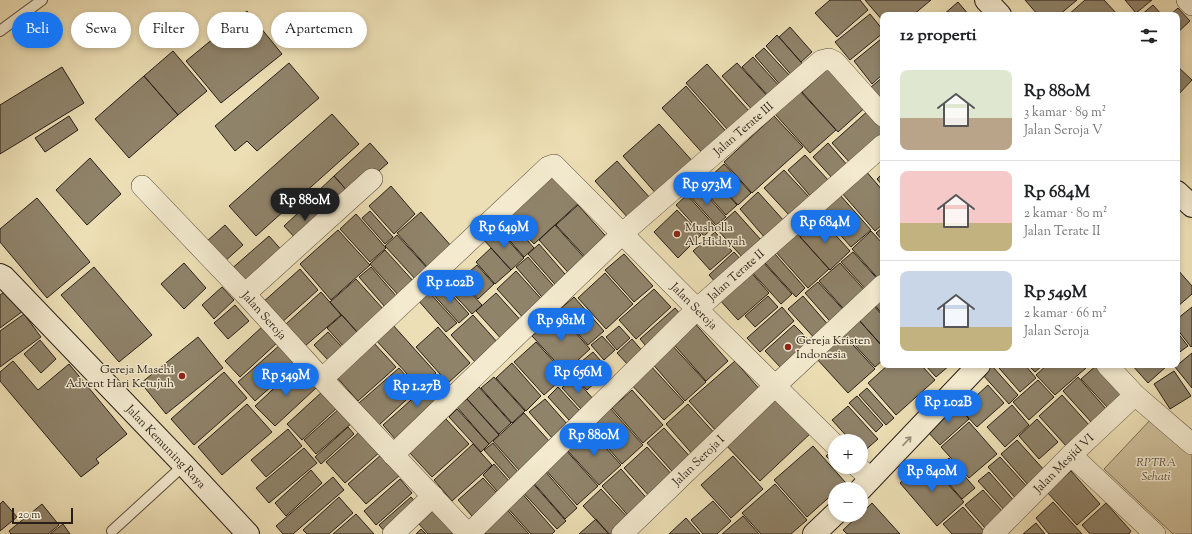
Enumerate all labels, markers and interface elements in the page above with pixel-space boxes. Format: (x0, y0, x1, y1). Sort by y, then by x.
chip: Beli (12, 12, 63, 48)
chip: Sewa (71, 12, 131, 48)
chip: Filter (139, 12, 199, 48)
chip: Baru (207, 12, 263, 48)
chip: Apartemen (271, 12, 367, 48)
text: 12 properti (900, 24, 977, 48)
icon: filters (1138, 25, 1160, 47)
text: Rp 880M (1024, 80, 1090, 104)
icon: home (932, 86, 980, 134)
street label: Jalan Terate III (709, 98, 778, 161)
text: 3 kamar · 89 m² (1024, 104, 1106, 122)
text: Jalan Seroja V (1024, 122, 1102, 140)
pin: Rp 973M (670, 172, 744, 206)
text: Rp 973M (682, 176, 732, 194)
text: Rp 684M (1024, 181, 1090, 205)
icon: home (932, 187, 980, 235)
pin: Rp 880M (268, 188, 342, 222)
text: Rp 880M (280, 192, 330, 210)
text: 2 kamar · 80 m² (1024, 205, 1107, 223)
pin: Rp 684M (788, 210, 862, 244)
text: Rp 684M (800, 214, 850, 232)
pin: Rp 649M (467, 215, 541, 249)
text: Rp 649M (479, 219, 529, 237)
place label: Musholla Al-Hidayah (685, 219, 746, 251)
text: Jalan Terate II (1024, 223, 1100, 241)
marker: Musholla Al-Hidayah (672, 229, 682, 239)
street label: Jalan Terate II (703, 245, 769, 306)
pin: Rp 1.02B (409, 270, 491, 304)
text: Rp 1.02B (426, 274, 474, 292)
street label: Jalan Seroja (665, 278, 721, 335)
text: Rp 549M (1024, 281, 1087, 305)
street label: Jalan Seroja (236, 287, 291, 345)
icon: home (932, 287, 980, 335)
text: 2 kamar · 66 m² (1024, 305, 1107, 323)
pin: Rp 981M (524, 308, 598, 342)
text: Rp 981M (537, 312, 585, 330)
text: Jalan Seroja (1024, 323, 1089, 341)
place label: Gereja Kristen Indonesia (796, 332, 871, 364)
marker: Gereja Kristen Indonesia (783, 342, 793, 352)
pin: Rp 656M (541, 360, 615, 394)
place label: Gereja Masehi Advent Hari Ketujuh (66, 361, 175, 393)
pin: Rp 549M (249, 363, 323, 397)
text: Rp 656M (554, 364, 602, 382)
text: Rp 549M (262, 367, 310, 385)
marker: Gereja Masehi Advent Hari Ketujuh (177, 371, 187, 381)
pin: Rp 1.27B (376, 374, 458, 408)
text: Rp 1.27B (393, 378, 441, 396)
pin: Rp 1.02B (907, 390, 989, 424)
text: Rp 1.02B (924, 394, 972, 412)
street label: Jalan Kemuning Raya (120, 401, 210, 493)
pin: Rp 880M (557, 423, 631, 457)
text: Rp 880M (569, 427, 619, 445)
street label: Jalan Mesjid VI (1029, 430, 1098, 498)
street label: Jalan Seroja I (668, 431, 729, 491)
map controls (828, 434, 868, 522)
button: + (828, 434, 868, 474)
one-way arrow (903, 436, 912, 446)
park label: RPTRA Sehati (1136, 454, 1176, 486)
pin: Rp 840M (895, 459, 969, 493)
text: Rp 840M (907, 463, 957, 481)
button: − (828, 482, 868, 522)
scale bar (12, 506, 73, 525)
text: 20 m (18, 507, 40, 523)

